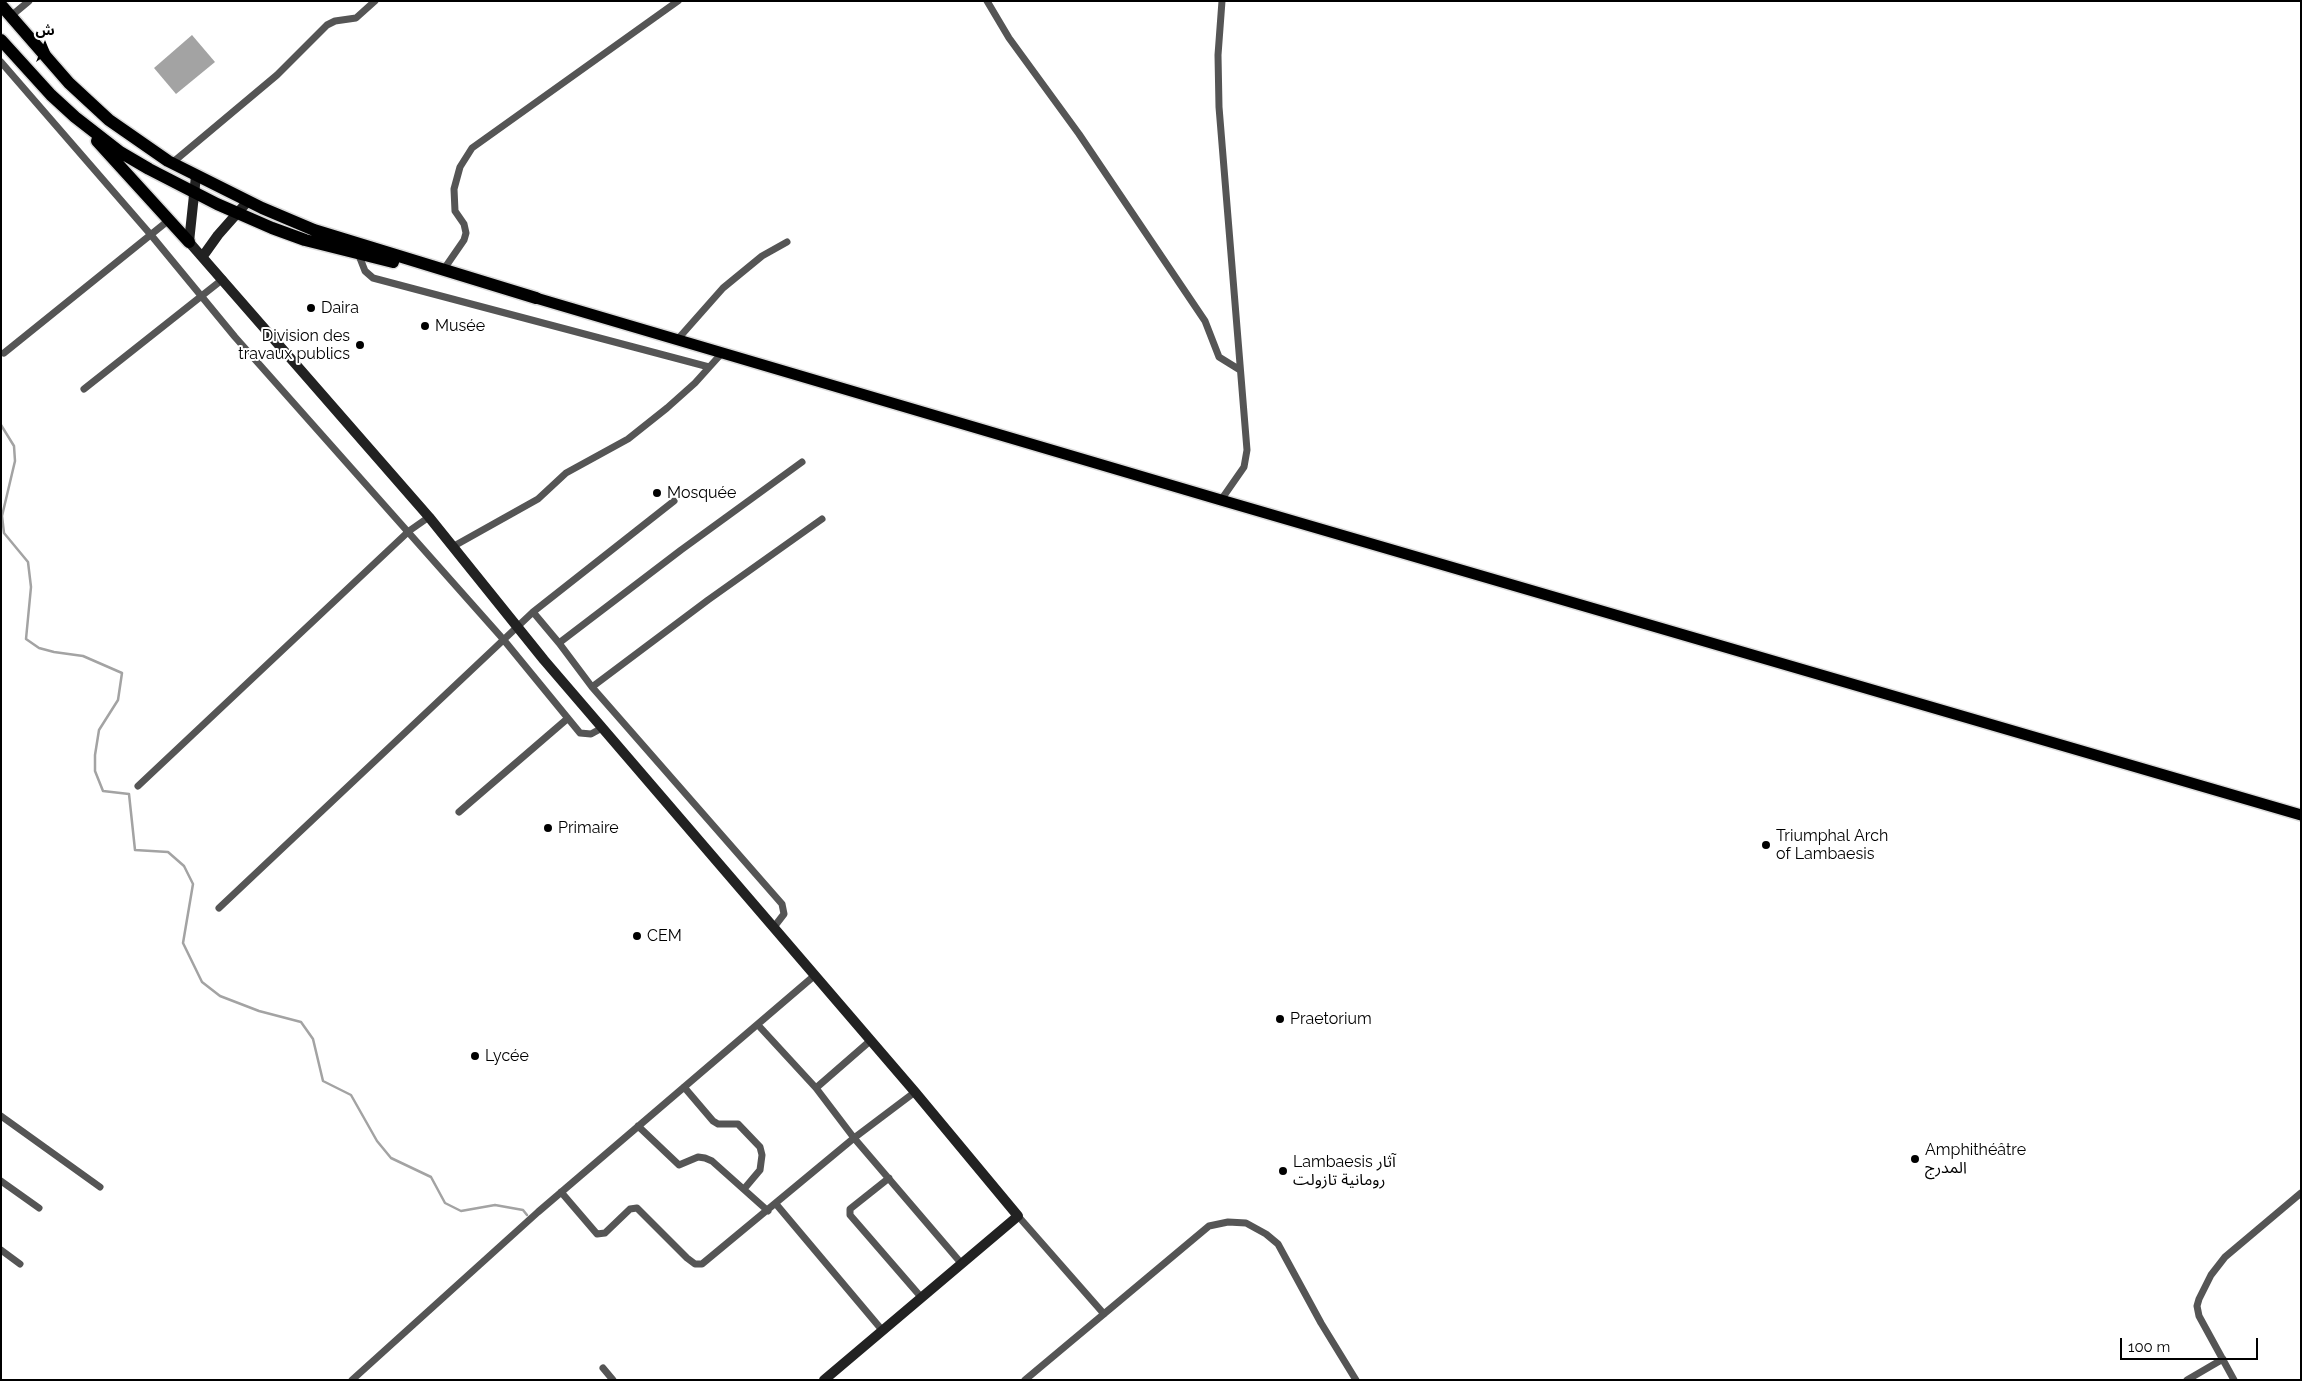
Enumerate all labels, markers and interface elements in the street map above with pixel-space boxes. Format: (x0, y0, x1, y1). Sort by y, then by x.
north arrow (20, 20, 70, 70)
text: ش (35, 22, 55, 38)
place label: Daira (321, 298, 359, 318)
marker: Daira (305, 302, 317, 314)
place label: Musée (435, 316, 485, 336)
marker: Musée (419, 320, 431, 332)
place label: Division des travaux publics (238, 326, 350, 364)
marker: Division des travaux publics (354, 339, 366, 351)
place label: Mosquée (667, 483, 736, 503)
marker: Mosquée (651, 487, 663, 499)
place label: Primaire (558, 818, 619, 838)
marker: Primaire (542, 822, 554, 834)
place label: Triumphal Arch of Lambaesis (1776, 826, 1888, 864)
marker: Triumphal Arch of Lambaesis (1760, 839, 1772, 851)
place label: CEM (647, 926, 682, 946)
marker: CEM (631, 930, 643, 942)
place label: Praetorium (1290, 1009, 1372, 1029)
marker: Praetorium (1274, 1013, 1286, 1025)
place label: Lycée (485, 1046, 529, 1066)
marker: Lycée (469, 1050, 481, 1062)
place label: Amphithéâtre المدرج (1925, 1140, 2026, 1178)
place label: Lambaesis آثار رومانية تازولت (1293, 1152, 1396, 1190)
marker: Amphithéâtre المدرج (1909, 1153, 1921, 1165)
marker: Lambaesis آثار رومانية تازولت (1277, 1165, 1289, 1177)
scale bar (2122, 1328, 2260, 1360)
text: 100 m (2128, 1338, 2170, 1356)

